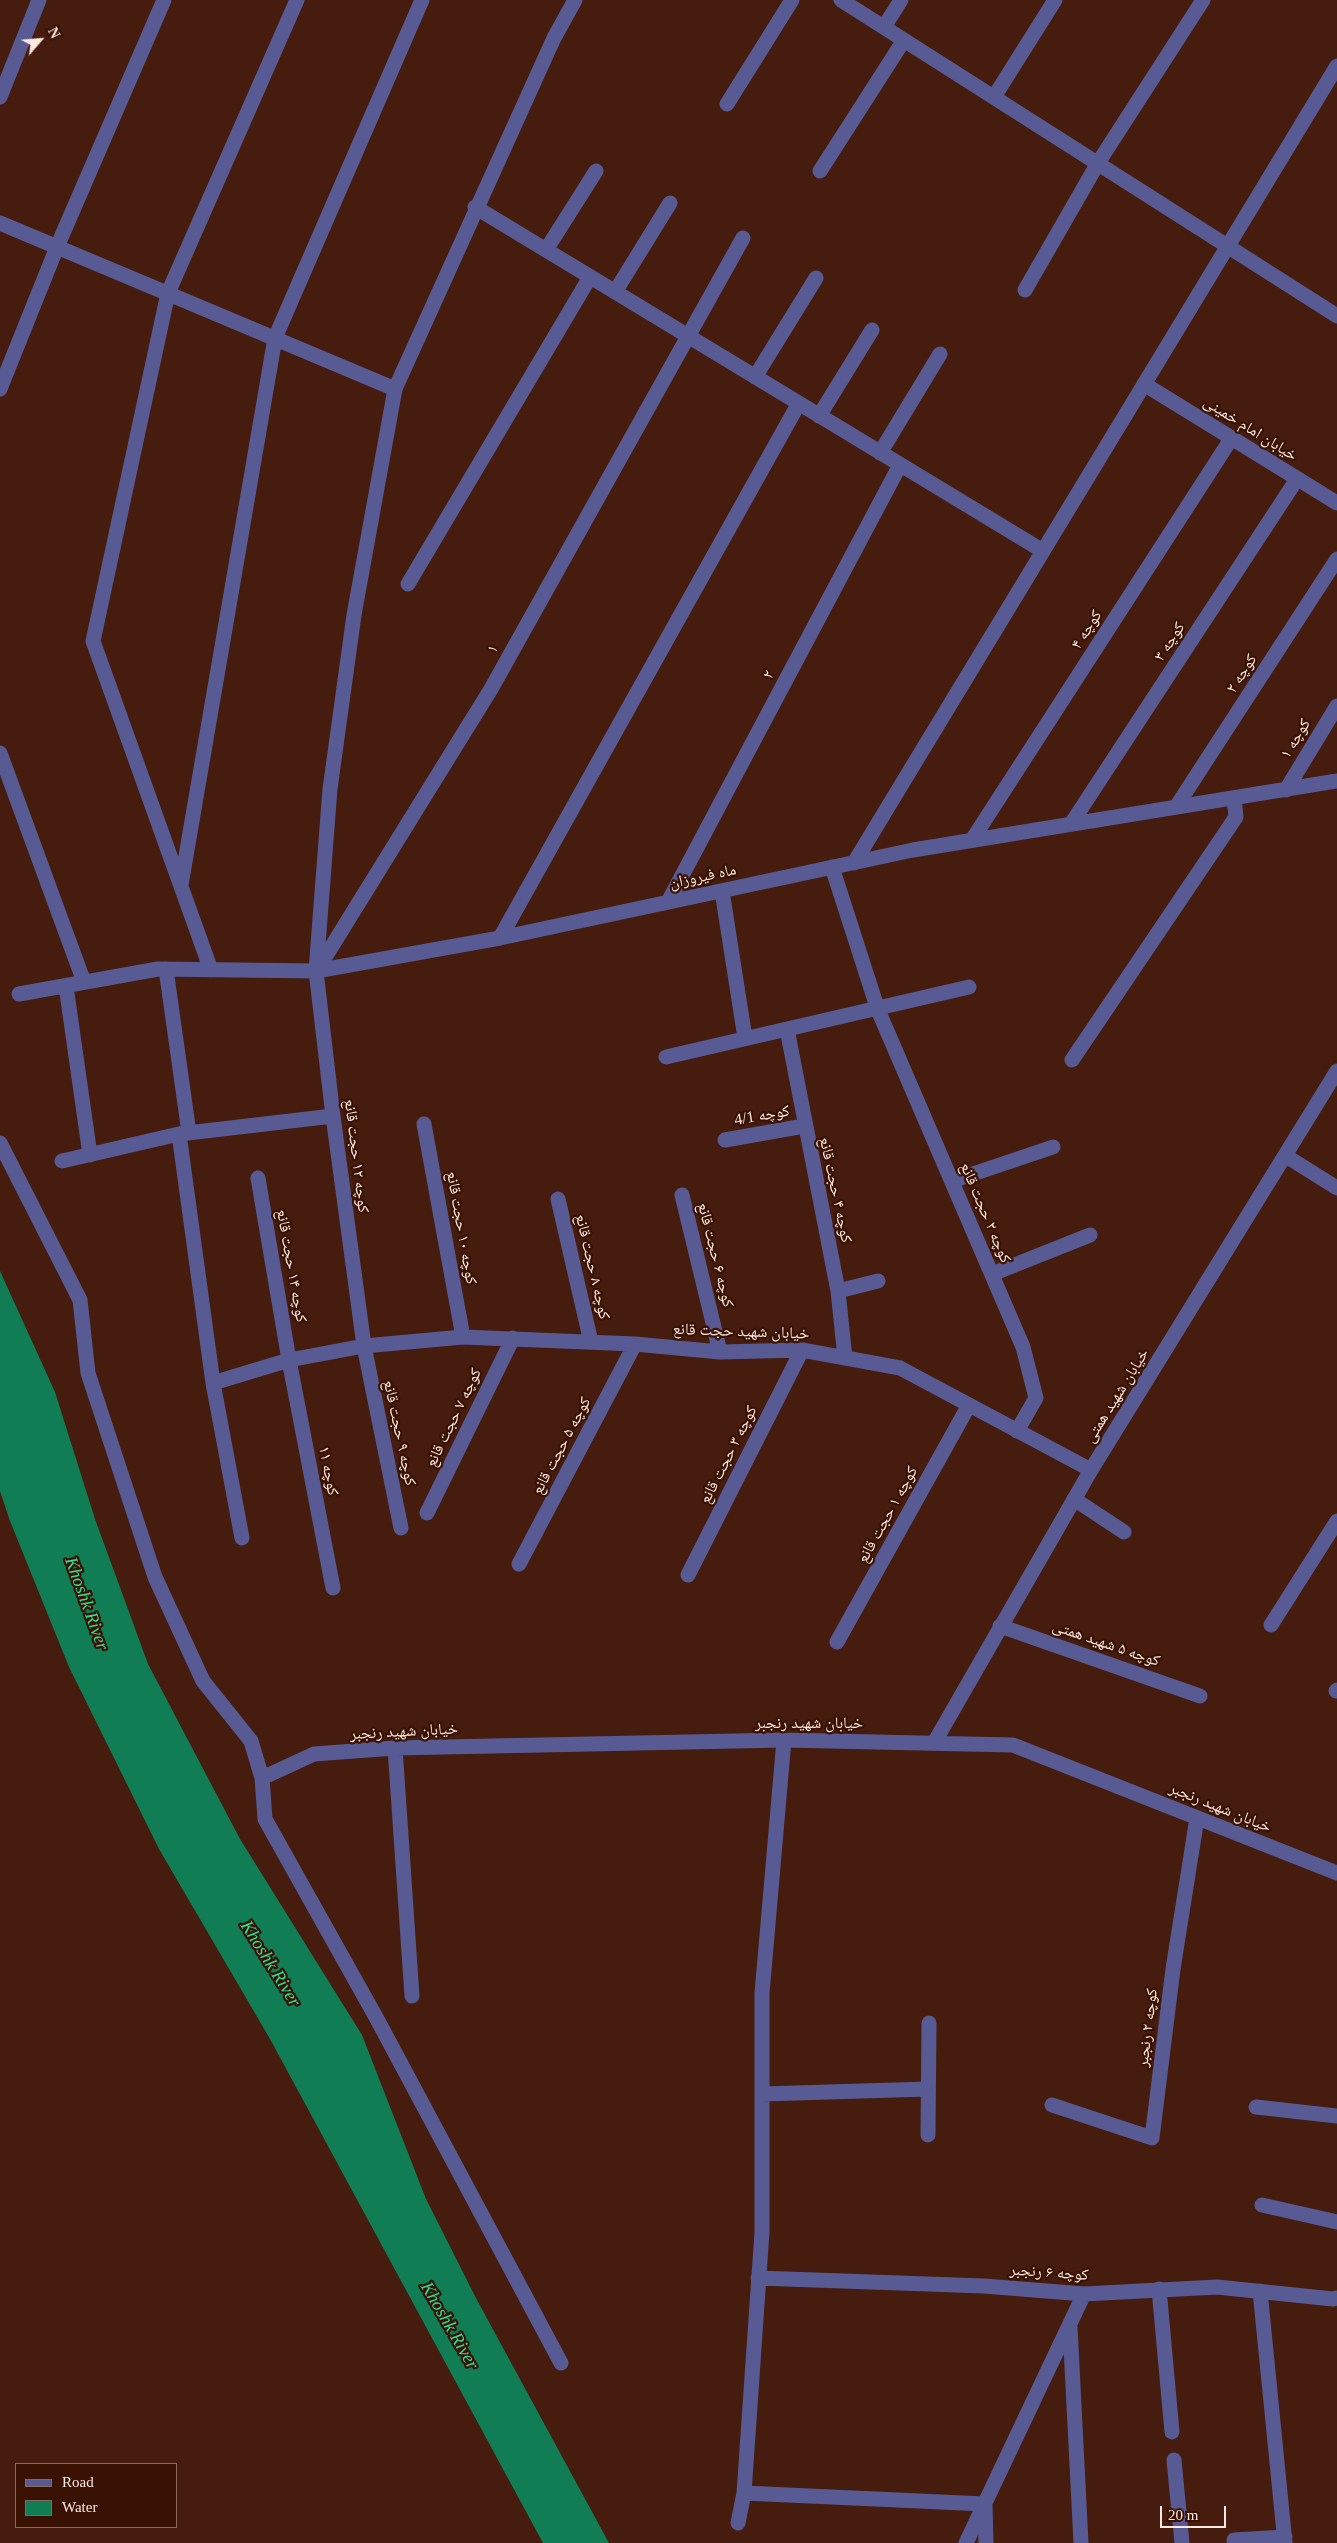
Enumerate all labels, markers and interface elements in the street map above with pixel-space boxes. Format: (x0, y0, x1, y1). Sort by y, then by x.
north arrow (15, 15, 65, 65)
text: N (45, 25, 63, 41)
street label: خیابان امام خمینی (1200, 393, 1300, 465)
street label: کوچه ۴ (1067, 607, 1107, 653)
street label: کوچه ۳ (1150, 619, 1190, 665)
street label: ۱ (483, 641, 503, 657)
street label: کوچه ۲ (1222, 651, 1262, 697)
street label: ۲ (759, 667, 779, 683)
street label: کوچه ۱ (1277, 716, 1315, 762)
street label: ماه فیروزان (668, 861, 738, 893)
street label: کوچه ۱۲ حجت قانع (339, 1098, 373, 1214)
street label: کوچه 4/1 (733, 1102, 791, 1130)
street label: کوچه ۴ حجت قانع (814, 1135, 856, 1245)
street label: کوچه ۲ حجت قانع (955, 1160, 1015, 1266)
street label: کوچه ۱۰ حجت قانع (442, 1170, 480, 1286)
street label: کوچه ۶ حجت قانع (693, 1201, 737, 1309)
street label: کوچه ۱۴ حجت قانع (272, 1208, 310, 1324)
street label: کوچه ۸ حجت قانع (571, 1213, 613, 1321)
street label: خیابان شهید حجت قانع (672, 1320, 810, 1344)
street label: خیابان شهید همتی (1080, 1345, 1154, 1447)
street label: کوچه ۷ حجت قانع (422, 1366, 486, 1470)
street label: کوچه ۹ حجت قانع (378, 1378, 420, 1488)
street label: کوچه ۵ حجت قانع (528, 1394, 596, 1498)
street label: کوچه ۳ حجت قانع (696, 1403, 762, 1507)
street label: کوچه ۱۱ (314, 1445, 342, 1497)
street label: کوچه ۱ حجت قانع (854, 1463, 922, 1567)
water label: Khoshk River (59, 1555, 113, 1653)
street label: کوچه ۵ شهید همتی (1050, 1617, 1162, 1671)
street label: خیابان شهید رنجبر (755, 1714, 863, 1734)
street label: خیابان شهید رنجبر (349, 1720, 459, 1744)
street label: خیابان شهید رنجبر (1166, 1779, 1274, 1837)
water label: Khoshk River (235, 1917, 305, 2011)
street label: کوچه ۲ رنجبر (1134, 1988, 1162, 2068)
street label: کوچه ۶ رنجبر (1009, 2261, 1089, 2285)
water label: Khoshk River (415, 2278, 483, 2374)
legend (15, 2463, 178, 2528)
text: Road (62, 2474, 94, 2490)
scale bar (1162, 2496, 1228, 2528)
text: Water (62, 2499, 97, 2515)
text: 20 m (1168, 2507, 1198, 2523)

